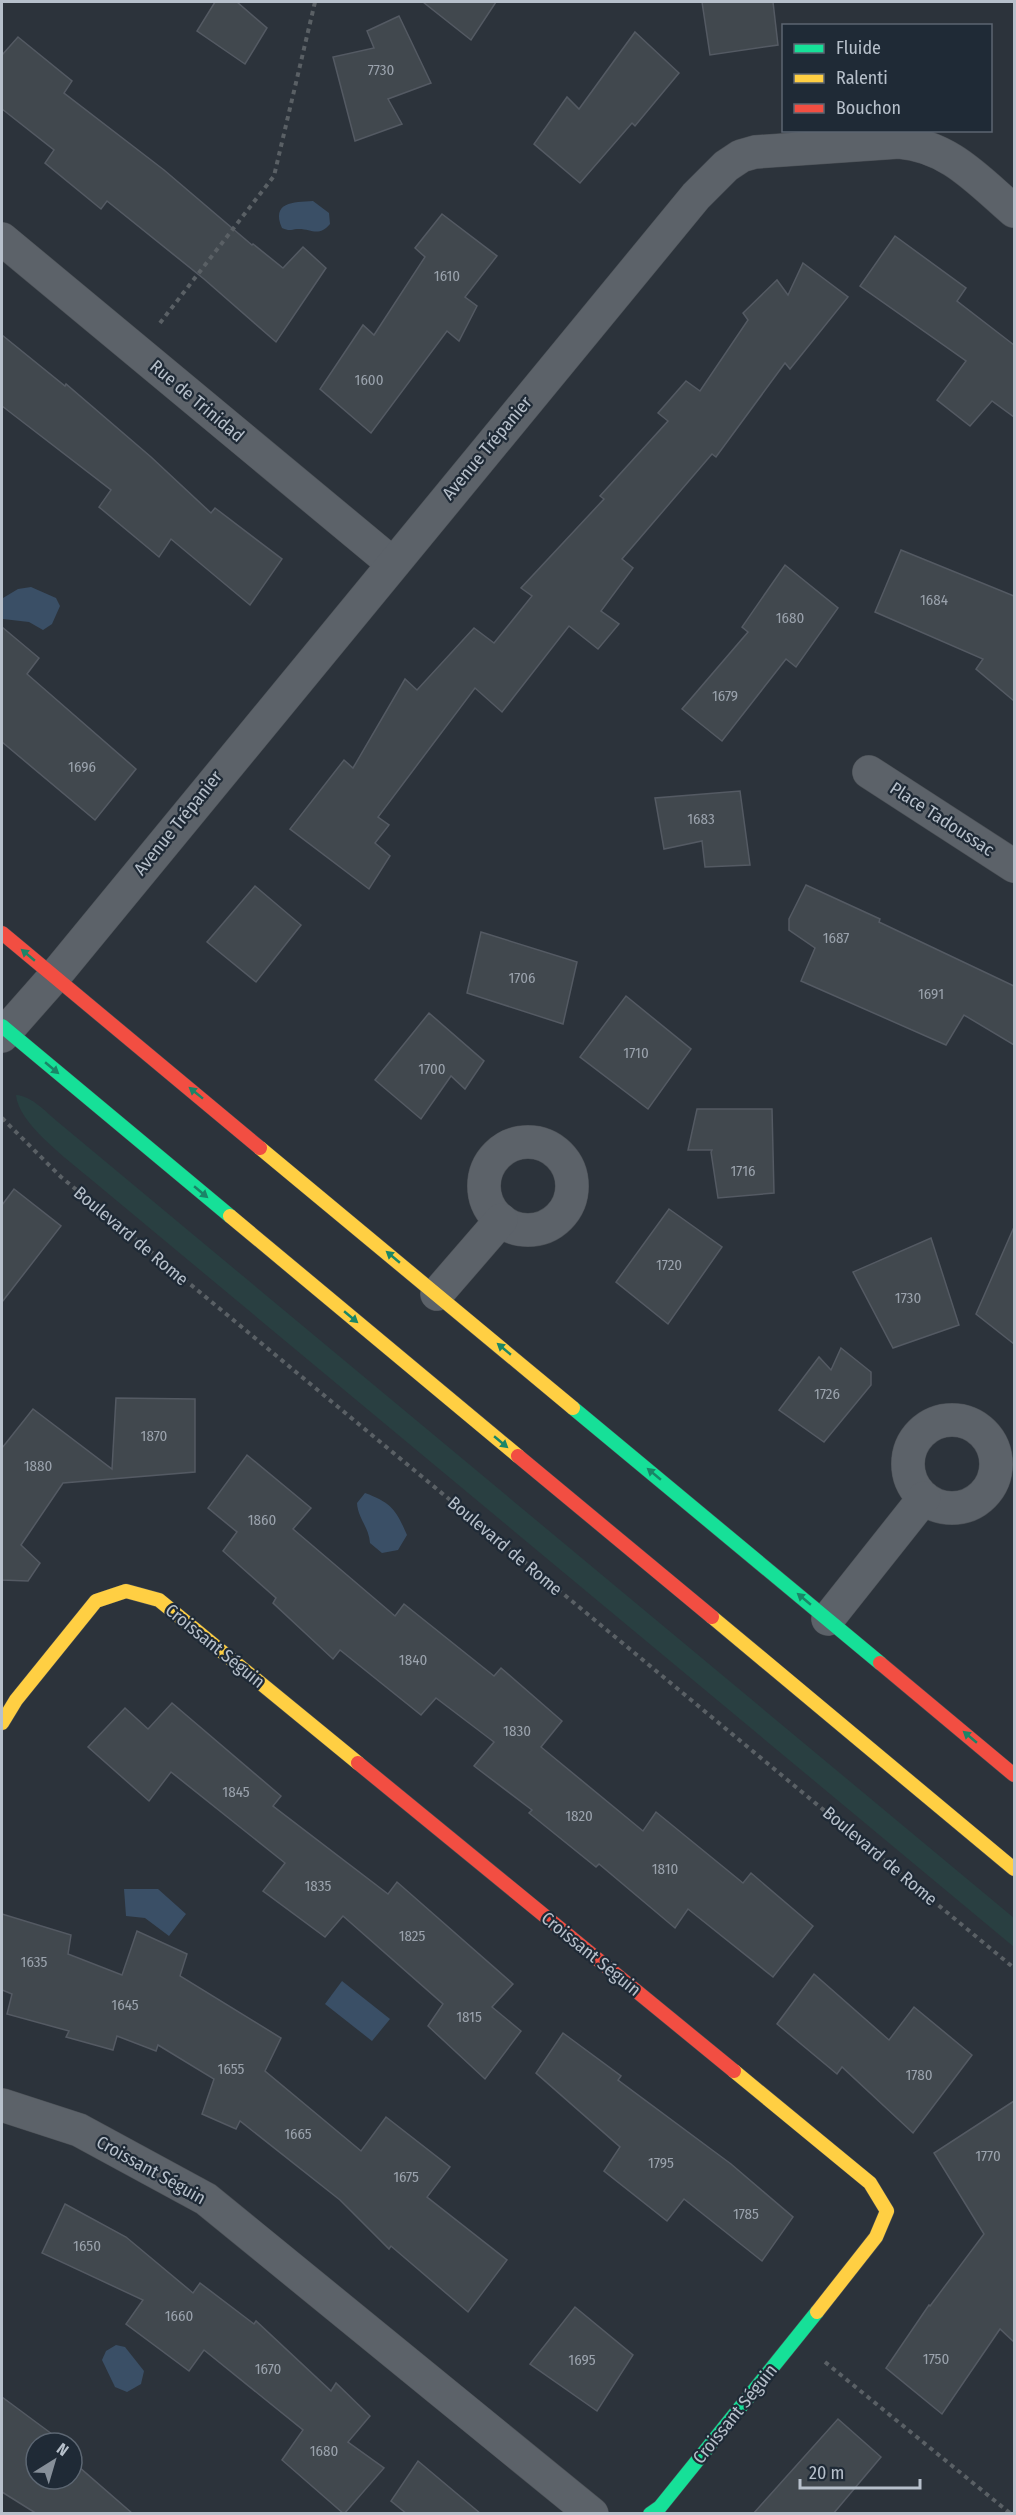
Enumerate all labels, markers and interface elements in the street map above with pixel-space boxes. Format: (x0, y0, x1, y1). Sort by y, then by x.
legend (782, 24, 992, 132)
text: Fluide (836, 37, 881, 59)
house number: 7730 (368, 61, 394, 79)
text: Ralenti (836, 67, 888, 89)
text: Bouchon (836, 97, 901, 119)
house number: 1610 (434, 267, 460, 285)
street label: Rue de Trinidad (146, 355, 248, 447)
house number: 1600 (355, 371, 383, 389)
street label: Avenue Trépanier (437, 391, 537, 504)
house number: 1684 (920, 591, 948, 609)
house number: 1680 (776, 609, 804, 627)
house number: 1679 (712, 687, 738, 705)
house number: 1696 (68, 758, 96, 776)
street label: Avenue Trépanier (129, 766, 227, 880)
street label: Place Tadoussac (886, 777, 998, 861)
house number: 1683 (687, 810, 715, 828)
house number: 1687 (823, 929, 849, 947)
one-way arrow (21, 949, 36, 962)
house number: 1706 (508, 969, 536, 987)
house number: 1691 (918, 985, 944, 1003)
house number: 1710 (623, 1044, 649, 1062)
house number: 1700 (418, 1060, 446, 1078)
one-way arrow (44, 1061, 59, 1073)
one-way arrow (188, 1087, 204, 1100)
house number: 1716 (730, 1162, 756, 1180)
street label: Boulevard de Rome (69, 1182, 193, 1290)
one-way arrow (193, 1186, 209, 1199)
one-way arrow (385, 1251, 400, 1263)
house number: 1720 (656, 1256, 682, 1274)
house number: 1730 (895, 1289, 921, 1307)
one-way arrow (343, 1310, 358, 1323)
one-way arrow (496, 1343, 512, 1356)
house number: 1726 (814, 1385, 840, 1403)
house number: 1870 (141, 1427, 167, 1445)
one-way arrow (493, 1435, 508, 1448)
house number: 1880 (24, 1457, 52, 1475)
one-way arrow (646, 1468, 662, 1481)
street label: Boulevard de Rome (443, 1492, 567, 1600)
house number: 1860 (248, 1511, 276, 1529)
one-way arrow (797, 1593, 812, 1606)
street label: Croissant Séguin (161, 1599, 269, 1693)
house number: 1840 (399, 1651, 427, 1669)
house number: 1830 (503, 1722, 531, 1740)
one-way arrow (962, 1732, 977, 1744)
house number: 1845 (222, 1783, 250, 1801)
street label: Boulevard de Rome (818, 1802, 942, 1910)
house number: 1820 (565, 1807, 593, 1825)
house number: 1810 (652, 1860, 678, 1878)
house number: 1835 (304, 1877, 332, 1895)
street label: Croissant Séguin (537, 1907, 645, 2001)
house number: 1825 (399, 1927, 425, 1945)
house number: 1635 (21, 1953, 48, 1971)
house number: 1645 (111, 1996, 139, 2014)
house number: 1815 (456, 2008, 482, 2026)
house number: 1655 (218, 2060, 245, 2078)
house number: 1780 (906, 2066, 932, 2084)
house number: 1665 (284, 2125, 312, 2143)
street label: Croissant Séguin (92, 2131, 210, 2209)
house number: 1770 (975, 2147, 1001, 2165)
house number: 1795 (648, 2154, 674, 2172)
house number: 1675 (393, 2168, 419, 2186)
house number: 1785 (733, 2205, 759, 2223)
house number: 1650 (73, 2237, 101, 2255)
house number: 1660 (165, 2307, 193, 2325)
house number: 1750 (923, 2350, 949, 2368)
house number: 1695 (568, 2351, 596, 2369)
house number: 1670 (255, 2360, 281, 2378)
street label: Croissant Séguin (688, 2360, 782, 2468)
north arrow (24, 2431, 84, 2491)
text: N (53, 2439, 72, 2460)
house number: 1680 (310, 2442, 338, 2460)
scale bar (800, 2452, 920, 2490)
text: 20 m (809, 2462, 844, 2484)

